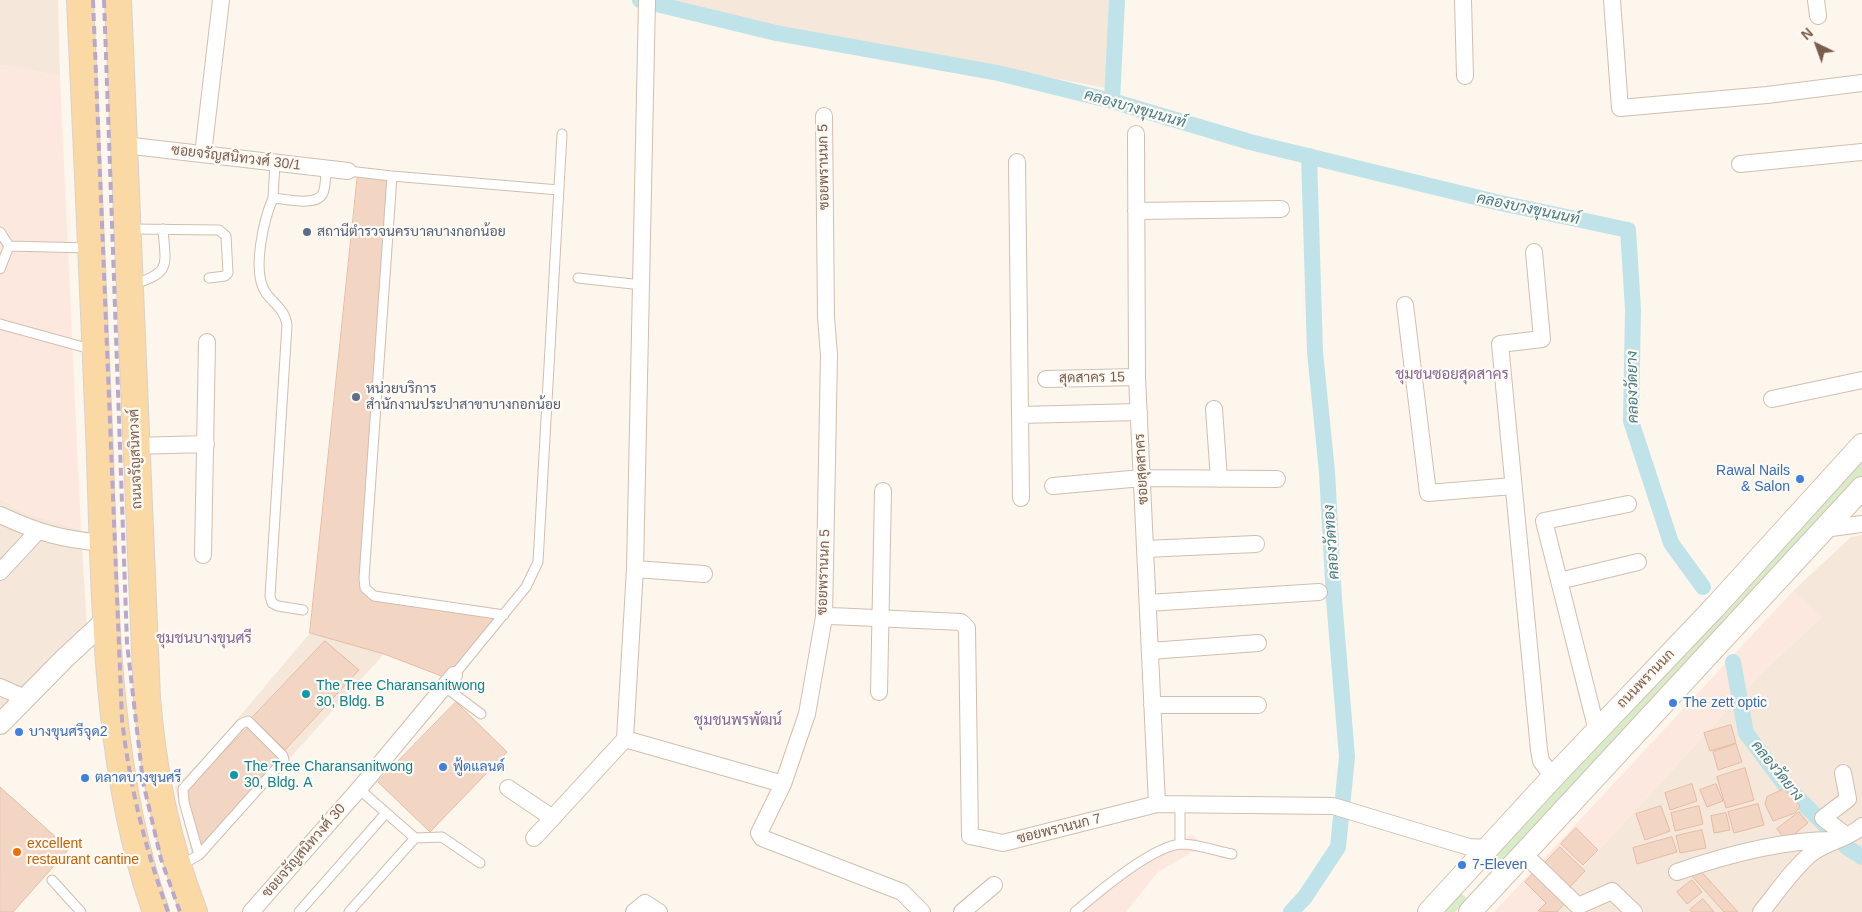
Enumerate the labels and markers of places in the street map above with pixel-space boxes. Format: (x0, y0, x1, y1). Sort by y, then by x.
place label: สถานีตำรวจนครบาลบางกอกน้อย (317, 224, 506, 240)
marker: สถานีตำรวจนครบาลบางกอกน้อย (301, 226, 313, 238)
place label: หน่วยบริการ สำนักงานประปาสาขาบางกอกน้อย (366, 381, 561, 414)
marker: หน่วยบริการ สำนักงานประปาสาขาบางกอกน้อย (350, 391, 362, 403)
place label: Rawal Nails & Salon (1716, 463, 1790, 496)
marker: Rawal Nails & Salon (1794, 473, 1806, 485)
place label: The Tree Charansanitwong 30, Bldg. B (316, 678, 485, 710)
marker: The Tree Charansanitwong 30, Bldg. B (300, 688, 312, 700)
place label: The zett optic (1683, 695, 1767, 711)
marker: The zett optic (1667, 697, 1679, 709)
place label: บางขุนศรีจุด2 (29, 724, 107, 740)
marker: บางขุนศรีจุด2 (13, 726, 25, 738)
place label: The Tree Charansanitwong 30, Bldg. A (244, 759, 413, 792)
place label: ฟู้ดแลนด์ (453, 759, 505, 775)
marker: ฟู้ดแลนด์ (437, 761, 449, 773)
marker: The Tree Charansanitwong 30, Bldg. A (228, 769, 240, 781)
place label: ตลาดบางขุนศรี (95, 770, 181, 786)
marker: ตลาดบางขุนศรี (79, 772, 91, 784)
place label: excellent restaurant cantine (27, 836, 139, 869)
marker: excellent restaurant cantine (11, 846, 23, 858)
place label: 7-Eleven (1472, 857, 1527, 873)
marker: 7-Eleven (1456, 859, 1468, 871)

